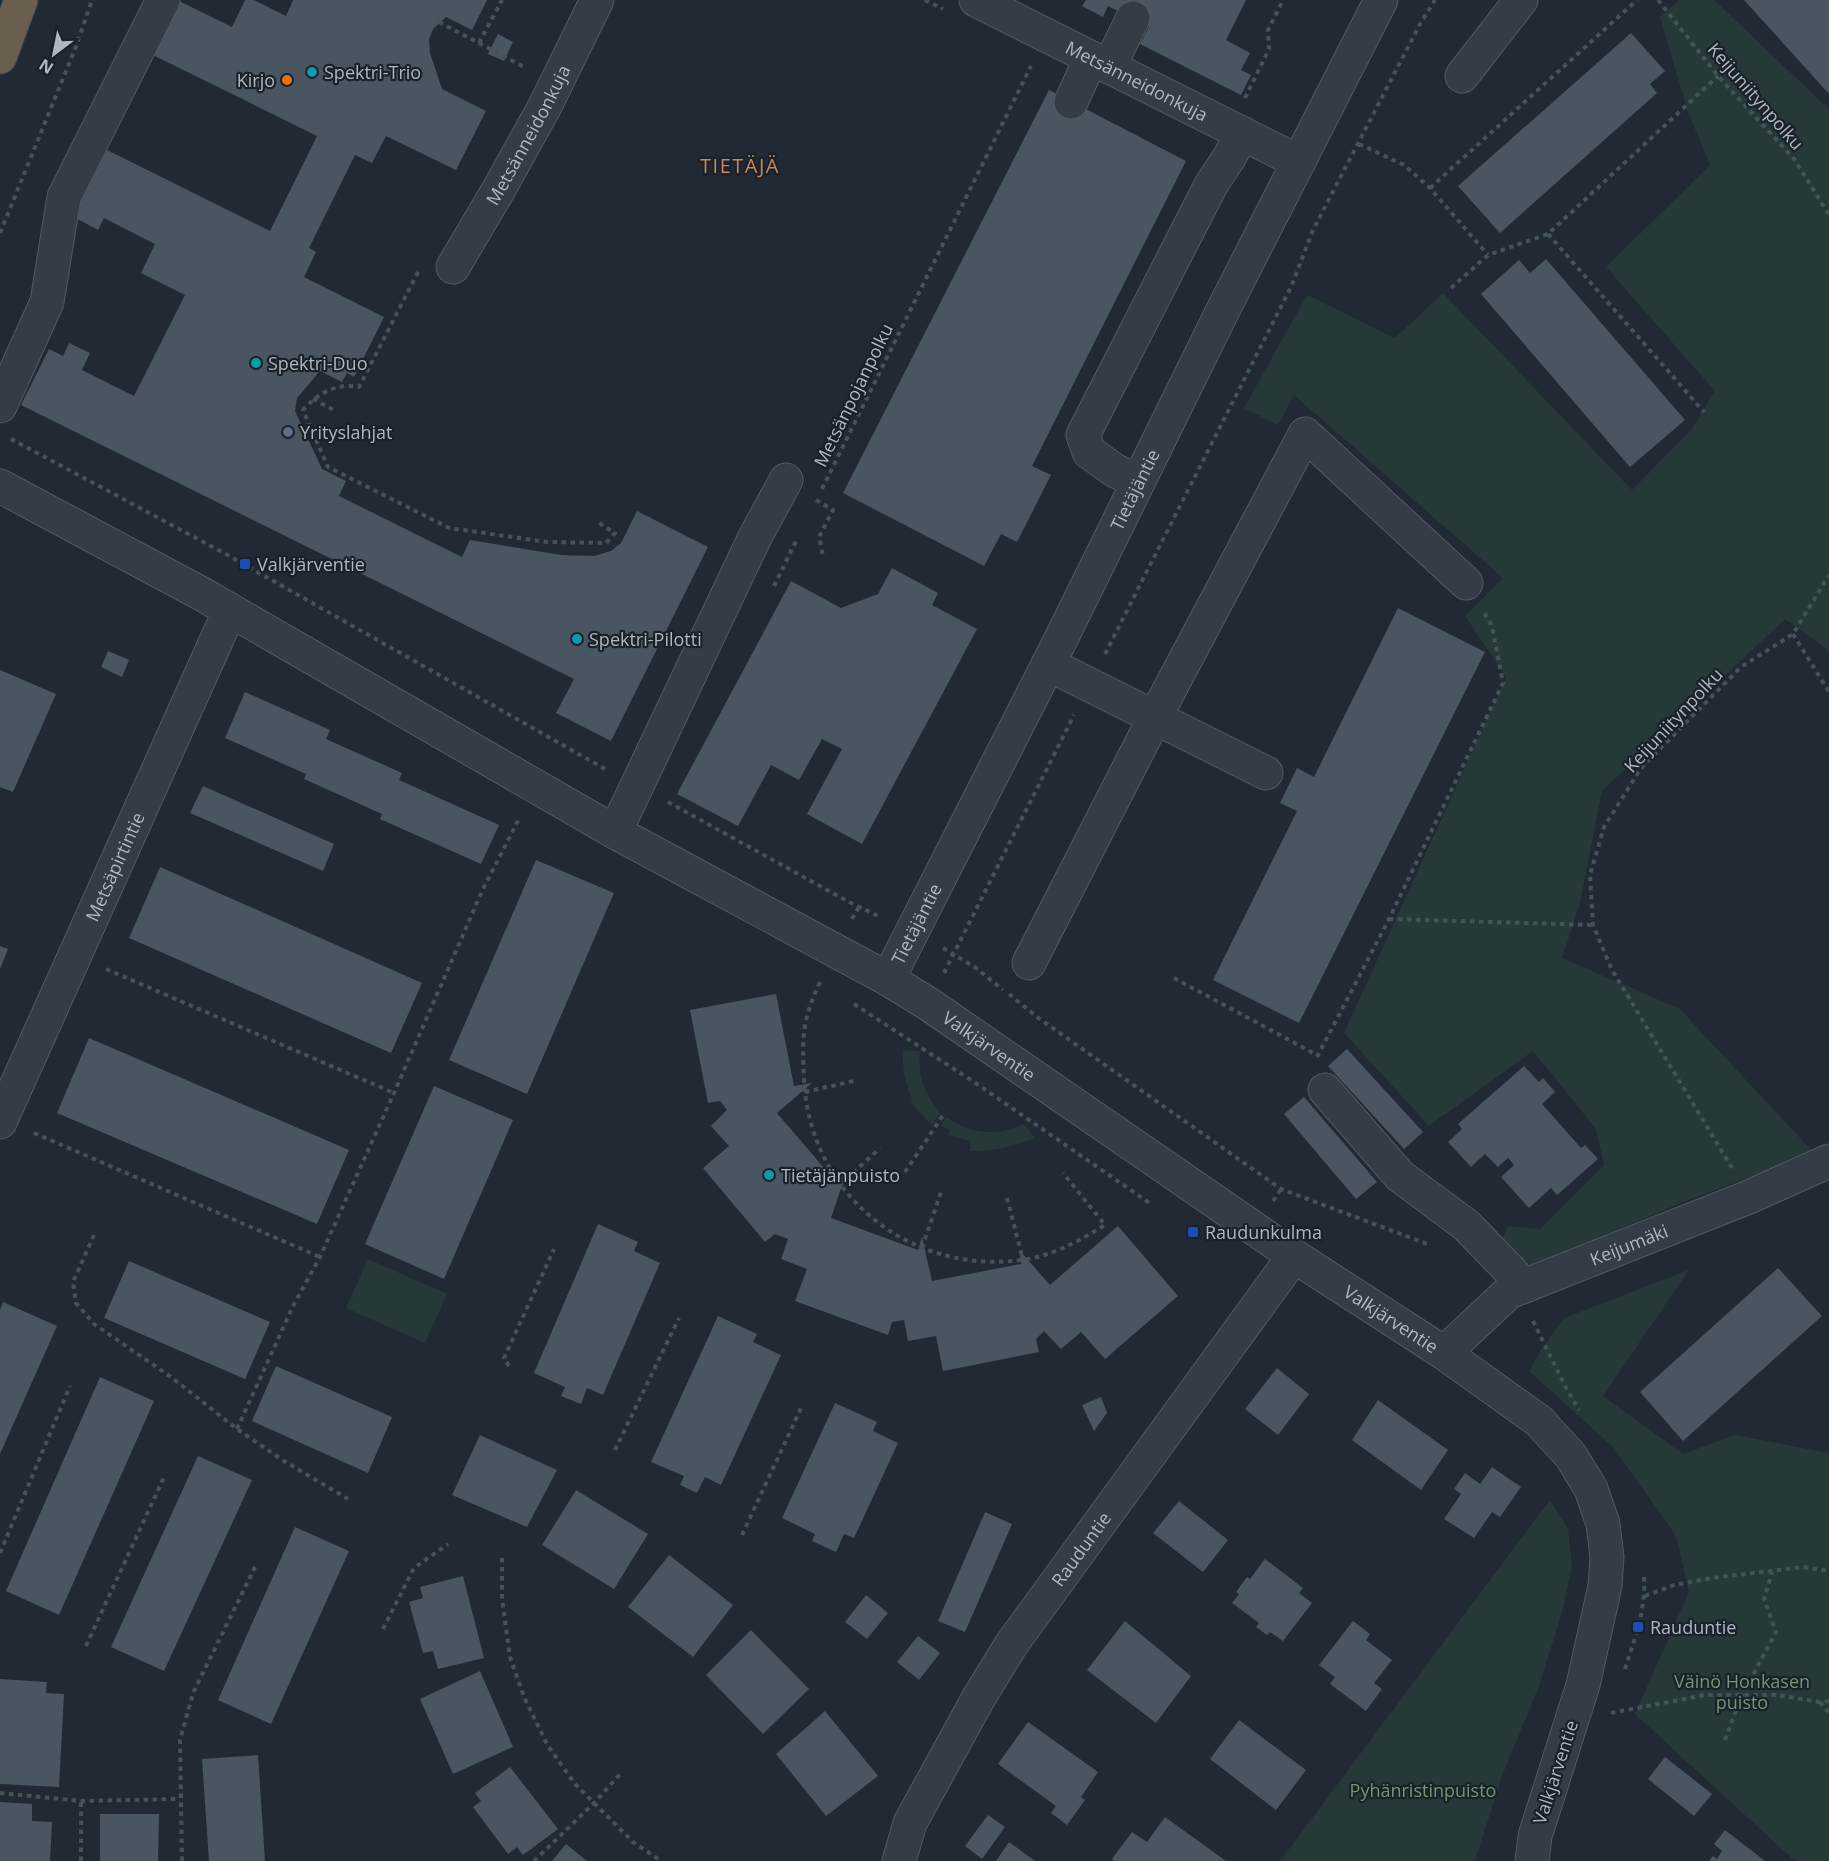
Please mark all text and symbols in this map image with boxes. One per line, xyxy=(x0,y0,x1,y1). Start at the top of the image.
north arrow xyxy=(24,24,84,84)
street label: Metsänneidonkuja xyxy=(1062,35,1212,126)
street label: Keijuniitynpolku xyxy=(1703,37,1809,155)
text: N xyxy=(35,54,57,79)
place label: Spektri-Trio xyxy=(324,60,421,84)
street label: Metsänneidonkuja xyxy=(480,61,575,209)
marker: Spektri-Trio xyxy=(305,65,319,79)
place label: Kirjo xyxy=(237,68,275,92)
marker: Kirjo xyxy=(280,73,294,87)
district label: TIETÄJÄ xyxy=(700,152,780,179)
street label: Metsänpojanpolku xyxy=(808,319,898,471)
place label: Spektri-Duo xyxy=(268,351,367,375)
marker: Spektri-Duo xyxy=(249,356,263,370)
place label: Yrityslahjat xyxy=(300,420,393,444)
marker: Yrityslahjat xyxy=(281,425,295,439)
street label: Tietäjäntie xyxy=(1104,445,1165,534)
place label: Valkjärventie xyxy=(257,552,365,576)
marker: Valkjärventie xyxy=(238,557,252,571)
place label: Spektri-Pilotti xyxy=(589,627,702,651)
marker: Spektri-Pilotti xyxy=(570,632,584,646)
street label: Keijuniitynpolku xyxy=(1618,663,1728,777)
street label: Metsäpirtintie xyxy=(80,808,150,925)
street label: Tietäjäntie xyxy=(886,879,947,968)
street label: Valkjärventie xyxy=(938,1005,1040,1086)
place label: Tietäjänpuisto xyxy=(781,1163,900,1187)
marker: Tietäjänpuisto xyxy=(762,1168,776,1182)
street label: Keijumäki xyxy=(1586,1218,1671,1271)
place label: Raudunkulma xyxy=(1205,1220,1322,1244)
marker: Raudunkulma xyxy=(1186,1225,1200,1239)
street label: Valkjärventie xyxy=(1339,1279,1443,1358)
street label: Rauduntie xyxy=(1046,1507,1116,1591)
place label: Rauduntie xyxy=(1650,1615,1736,1639)
marker: Rauduntie xyxy=(1631,1620,1645,1634)
park label: Väinö Honkasen puisto xyxy=(1674,1669,1810,1714)
street label: Valkjärventie xyxy=(1527,1717,1583,1827)
park label: Pyhänristinpuisto xyxy=(1350,1778,1496,1802)

